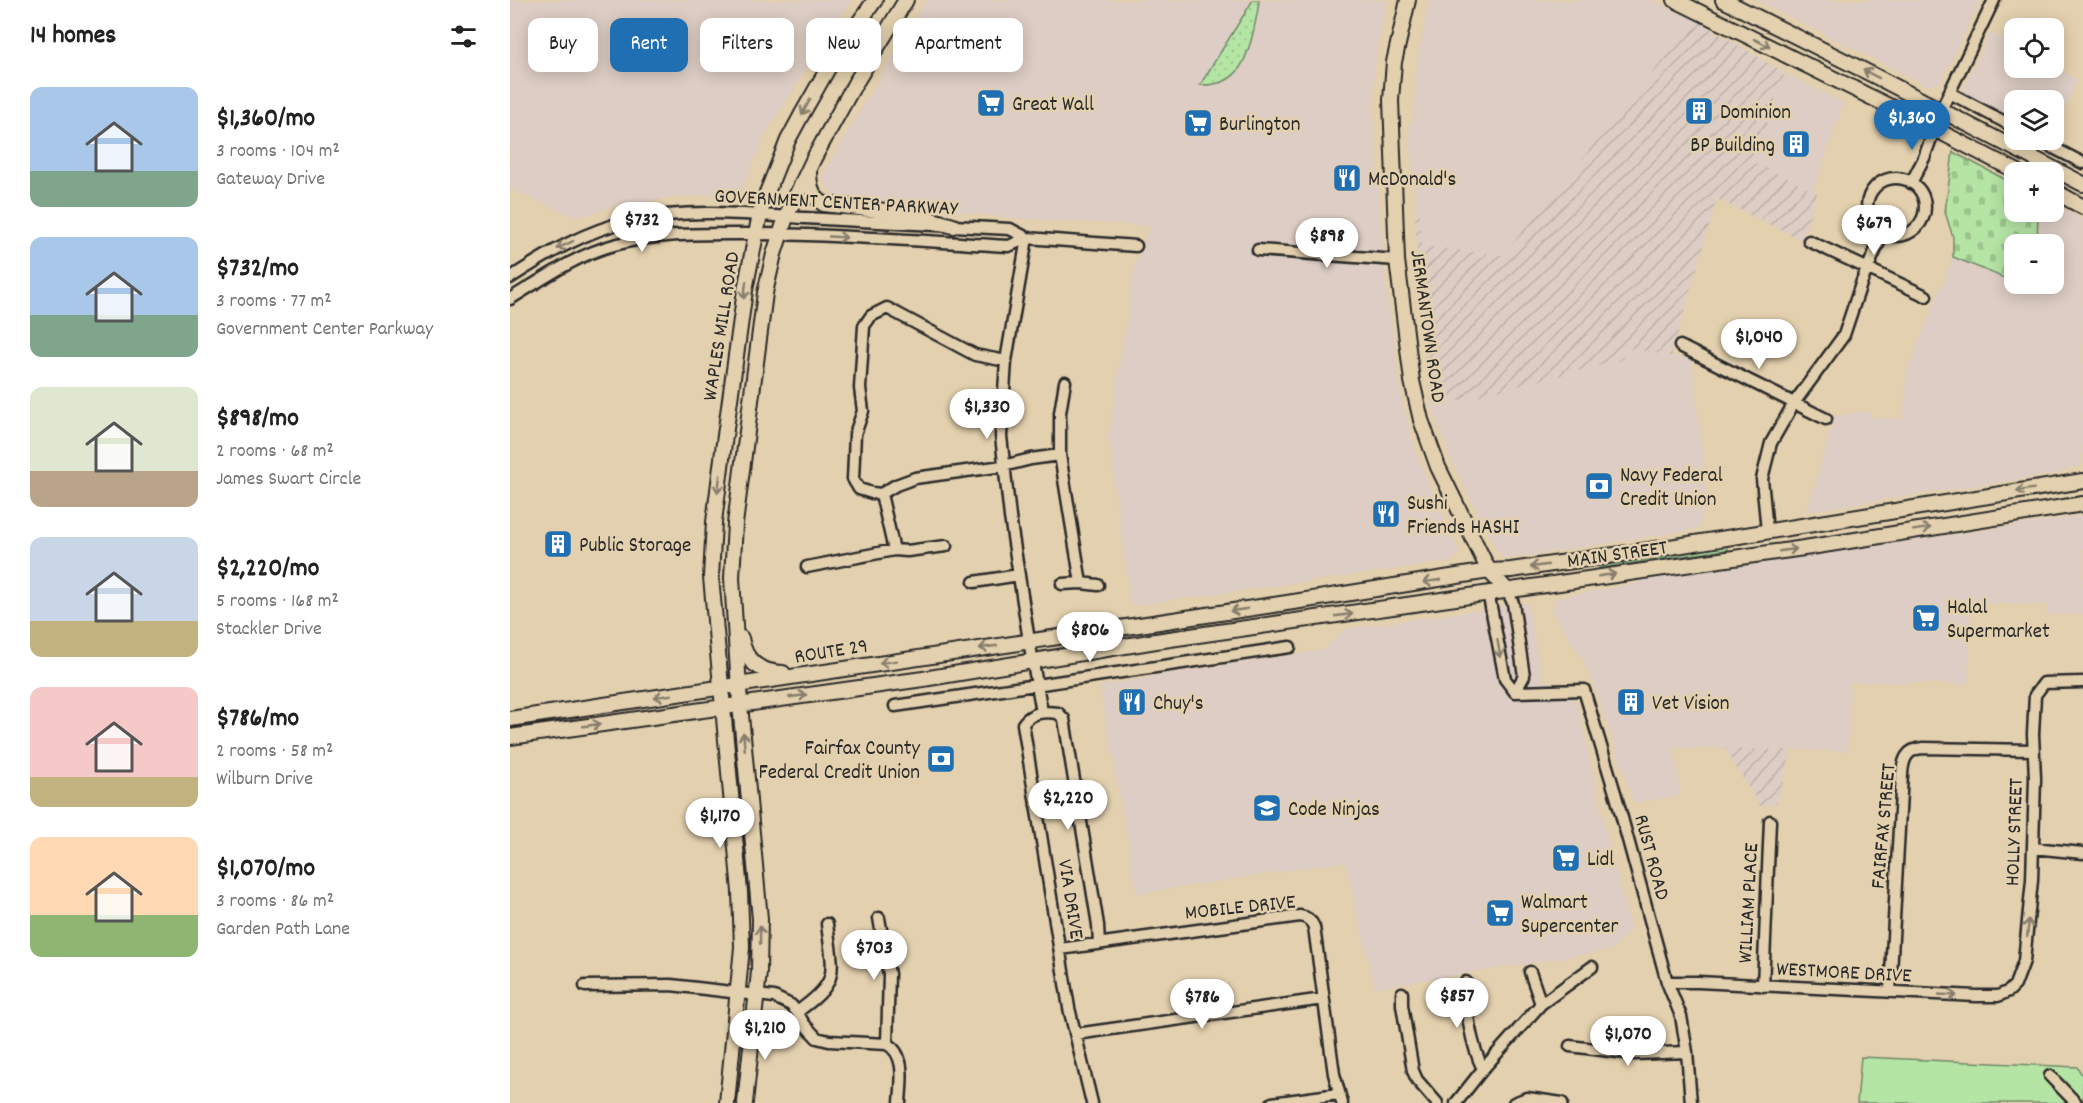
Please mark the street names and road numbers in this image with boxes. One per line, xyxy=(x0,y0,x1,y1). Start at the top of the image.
street label: GOVERNMENT CENTER PARKWAY xyxy=(713,183,960,225)
street label: JERMANTOWN ROAD xyxy=(1400,248,1452,405)
street label: WAPLES MILL ROAD xyxy=(696,250,750,403)
street label: MAIN STREET xyxy=(1565,534,1670,578)
street label: ROUTE 29 xyxy=(793,632,870,674)
street label: FAIRFAX STREET xyxy=(1865,762,1905,890)
street label: HOLLY STREET xyxy=(1999,777,2033,887)
street label: RUST ROAD xyxy=(1624,812,1676,904)
street label: WILLIAM PLACE xyxy=(1732,842,1768,964)
street label: VIA DRIVE xyxy=(1048,858,1090,942)
street label: MOBILE DRIVE xyxy=(1184,888,1298,930)
street label: WESTMORE DRIVE xyxy=(1775,955,1913,993)

